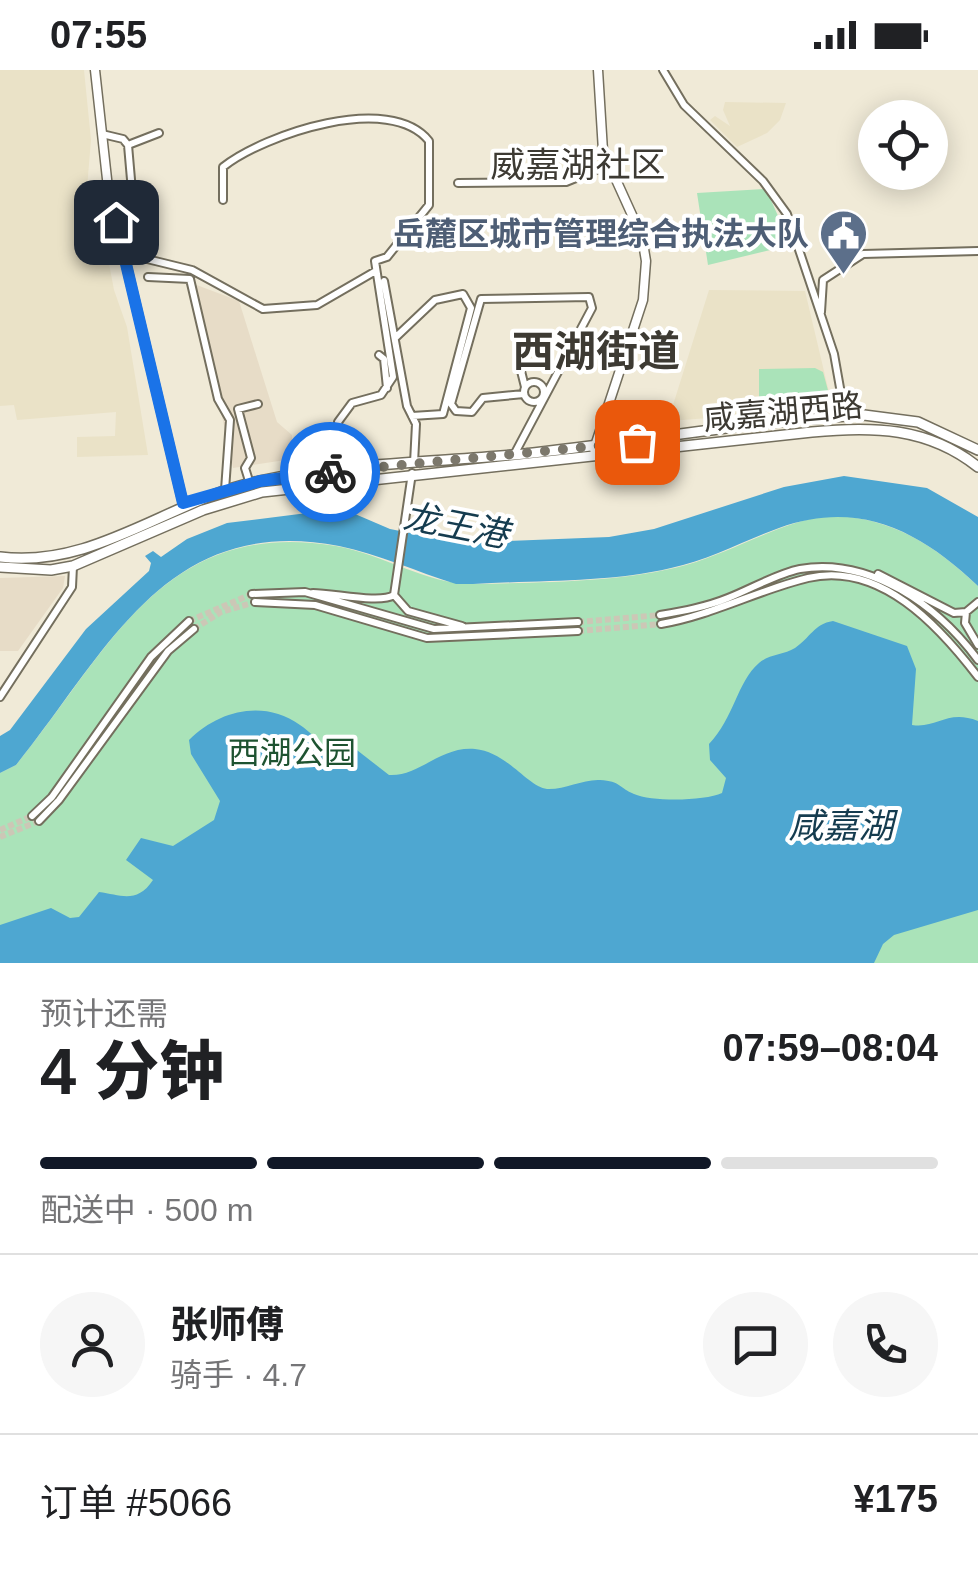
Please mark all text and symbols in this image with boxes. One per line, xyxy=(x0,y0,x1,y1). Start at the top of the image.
text: 07:55 xyxy=(50,14,147,56)
map controls xyxy=(858,100,948,190)
button: locate xyxy=(858,100,948,190)
district label: 威嘉湖社区 xyxy=(490,145,666,184)
pin xyxy=(74,180,159,265)
icon: home xyxy=(89,195,144,250)
public building icon: 岳麓区城市管理综合执法大队 xyxy=(818,208,870,276)
place label: 岳麓区城市管理综合执法大队 xyxy=(393,216,809,252)
district label: 西湖街道 xyxy=(512,328,680,375)
street label: 咸嘉湖西路 xyxy=(702,387,864,437)
pin xyxy=(595,400,680,485)
icon: bag xyxy=(610,415,665,470)
courier xyxy=(280,422,380,522)
icon: bike xyxy=(303,445,358,500)
water label: 龙王港 xyxy=(401,496,516,555)
park label: 西湖公园 xyxy=(228,735,356,771)
water label: 咸嘉湖 xyxy=(788,806,898,845)
text: 预计还需 xyxy=(40,996,168,1032)
text: 07:59–08:04 xyxy=(722,1027,938,1069)
text: 4 分钟 xyxy=(40,1035,224,1108)
text: 配送中 · 500 m xyxy=(40,1192,253,1228)
button: person xyxy=(40,1292,145,1397)
button: chat xyxy=(703,1292,808,1397)
button: phone xyxy=(833,1292,938,1397)
text: 张师傅 xyxy=(170,1304,284,1346)
text: 骑手 · 4.7 xyxy=(170,1357,307,1393)
text: ¥175 xyxy=(853,1478,938,1520)
text: 订单 #5066 xyxy=(40,1482,232,1524)

